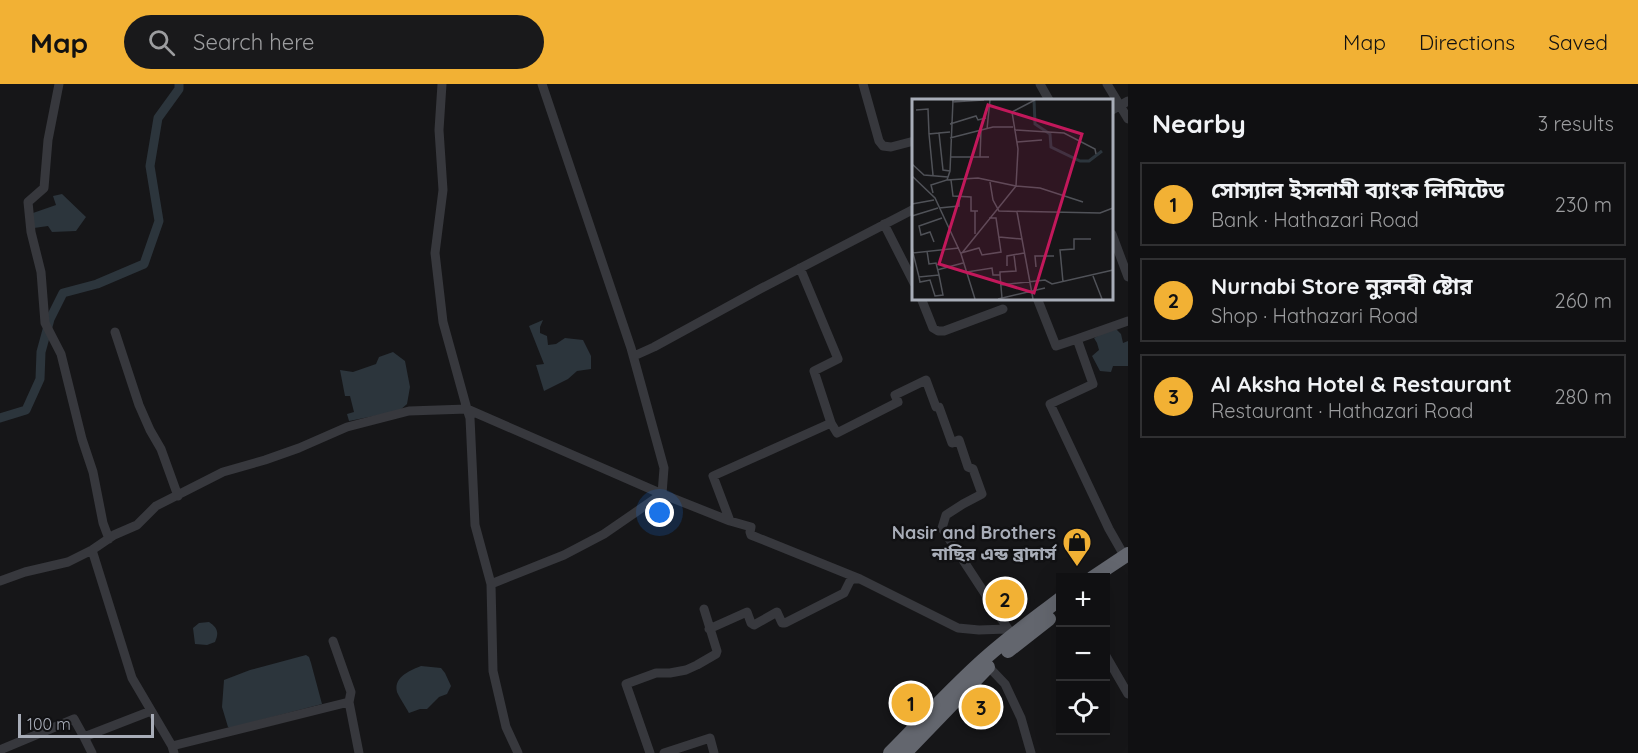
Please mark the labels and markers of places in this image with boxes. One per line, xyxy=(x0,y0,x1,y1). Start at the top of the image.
place label: Nasir and Brothers নাছির এন্ড ব্রাদার্স xyxy=(892,521,1057,565)
shop icon: Nasir and Brothers নাছির এন্ড ব্রাদার্স xyxy=(1061,526,1093,568)
pin: 2 xyxy=(986,576,1024,622)
pin: 1 xyxy=(892,680,930,726)
pin: 3 xyxy=(962,684,1000,730)

